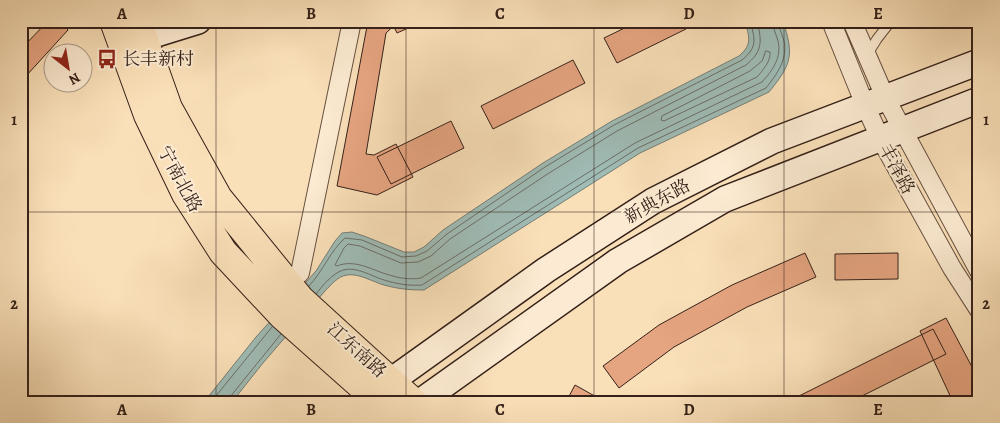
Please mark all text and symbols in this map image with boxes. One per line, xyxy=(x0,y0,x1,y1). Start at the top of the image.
text: A xyxy=(116,3,128,25)
text: B xyxy=(306,3,316,25)
text: C xyxy=(495,3,505,25)
text: D xyxy=(683,3,695,25)
text: E xyxy=(873,3,883,25)
north arrow xyxy=(42,42,92,92)
place label: 长丰新村 xyxy=(122,47,194,71)
bus stop icon: 长丰新村 xyxy=(96,48,118,70)
text: N xyxy=(65,68,84,89)
text: 1 xyxy=(11,109,17,131)
text: 1 xyxy=(983,109,989,131)
street label: 丰泽路 xyxy=(873,140,921,198)
street label: 宁南北路 xyxy=(153,142,207,216)
street label: 新典东路 xyxy=(620,173,694,229)
text: 2 xyxy=(10,293,18,315)
text: 2 xyxy=(982,293,990,315)
street label: 江东南路 xyxy=(322,317,392,383)
text: A xyxy=(116,399,128,421)
text: B xyxy=(306,399,316,421)
text: C xyxy=(495,399,505,421)
text: D xyxy=(683,399,695,421)
text: E xyxy=(873,399,883,421)

